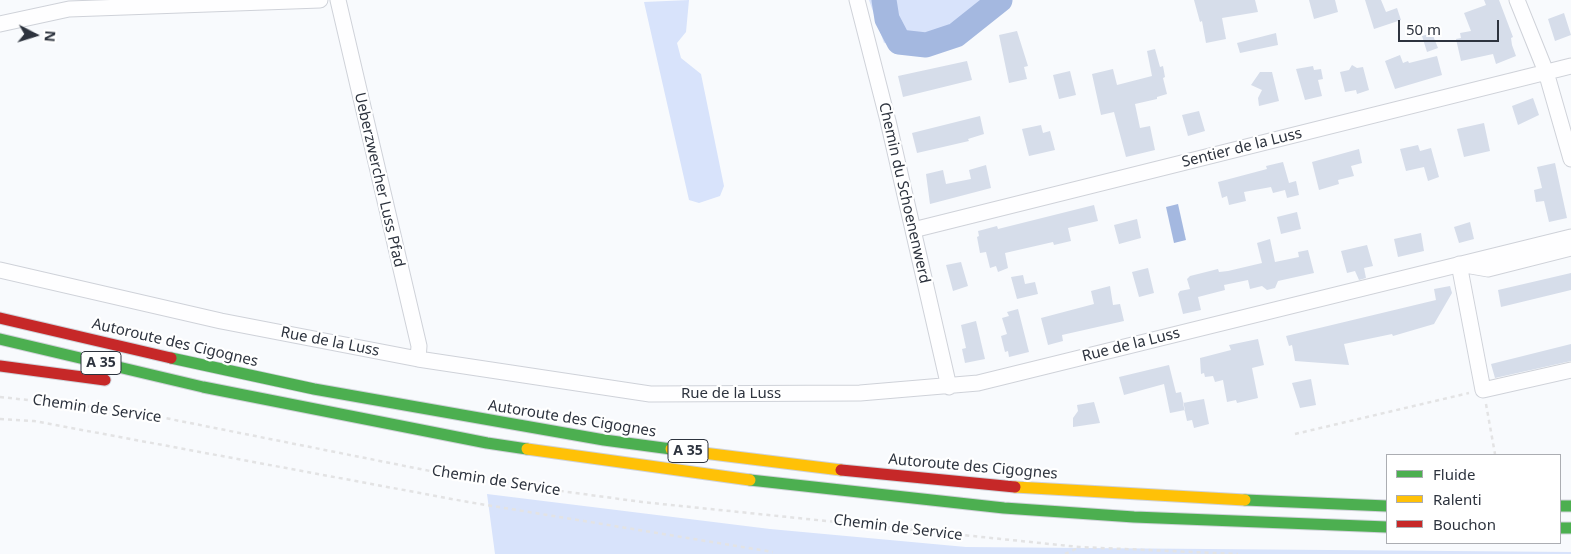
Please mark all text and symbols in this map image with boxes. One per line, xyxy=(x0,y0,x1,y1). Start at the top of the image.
north arrow xyxy=(10,10,60,60)
scale bar xyxy=(1401,10,1502,42)
text: 50 m xyxy=(1406,19,1441,39)
text: N xyxy=(40,30,60,43)
street label: Ueberzwercher Luss Pfad xyxy=(350,91,408,269)
street label: Chemin du Schoenenwerd xyxy=(874,101,934,285)
street label: Sentier de la Luss xyxy=(1180,124,1304,172)
street label: Autoroute des Cigognes xyxy=(90,315,260,371)
street label: Rue de la Luss xyxy=(279,324,381,360)
street label: Rue de la Luss xyxy=(1080,324,1182,366)
road number: A 35 xyxy=(81,352,121,374)
street label: Rue de la Luss xyxy=(681,385,781,403)
street label: Chemin de Service xyxy=(31,391,163,427)
street label: Autoroute des Cigognes xyxy=(487,397,657,441)
road number: A 35 xyxy=(668,440,708,462)
street label: Autoroute des Cigognes xyxy=(888,451,1058,483)
legend xyxy=(1386,454,1561,544)
street label: Chemin de Service xyxy=(430,462,562,500)
text: Fluide xyxy=(1433,464,1475,484)
text: Ralenti xyxy=(1433,489,1482,509)
street label: Chemin de Service xyxy=(832,511,964,545)
text: Bouchon xyxy=(1433,514,1496,534)

